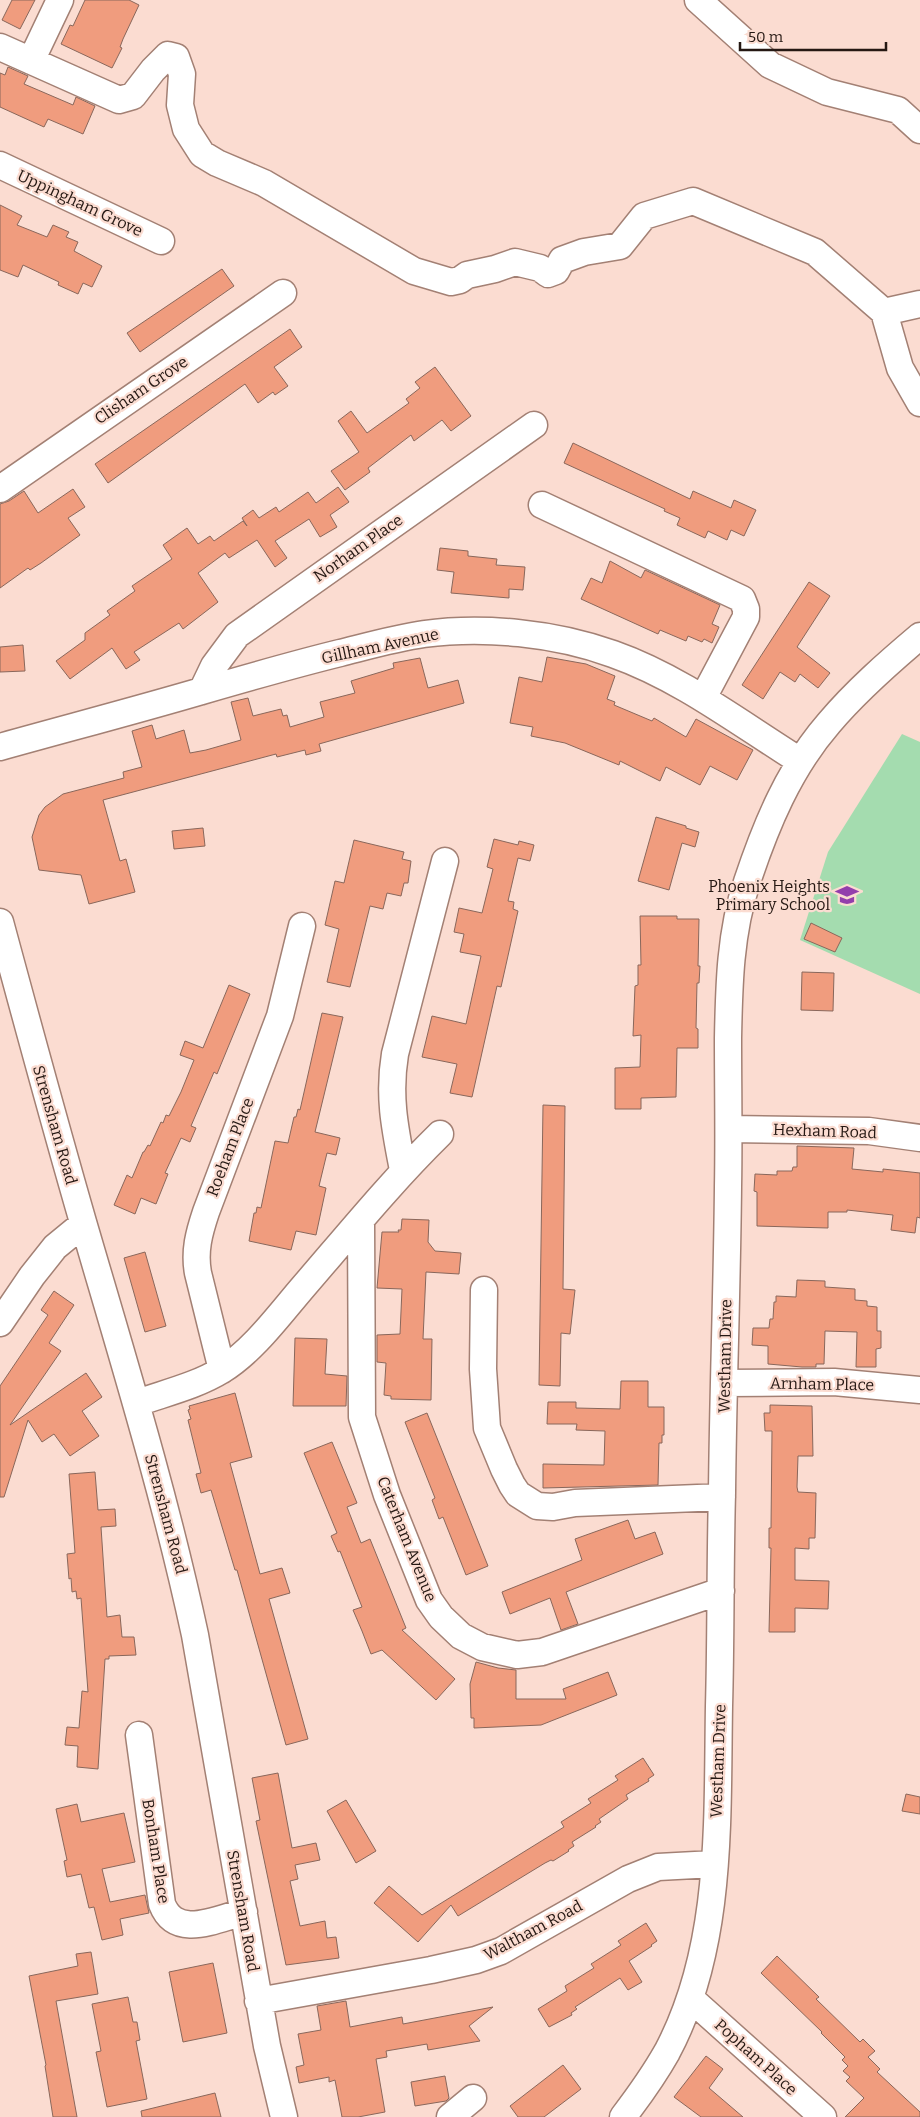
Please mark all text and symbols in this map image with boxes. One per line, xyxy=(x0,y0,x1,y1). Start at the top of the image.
scale bar xyxy=(740,20,886,52)
text: 50 m xyxy=(748,28,784,46)
street label: Uppingham Grove xyxy=(14,166,146,240)
street label: Clisham Grove xyxy=(91,352,191,428)
street label: Norham Place xyxy=(310,510,406,586)
street label: Gillham Avenue xyxy=(320,624,440,668)
place label: Phoenix Heights Primary School xyxy=(708,877,830,914)
school or university icon: Phoenix Heights Primary School xyxy=(834,882,860,908)
street label: Strensham Road xyxy=(29,1063,81,1187)
street label: Roeham Place xyxy=(202,1095,258,1199)
street label: Hexham Road xyxy=(773,1120,878,1142)
street label: Westham Drive xyxy=(715,1299,735,1413)
street label: Arnham Place xyxy=(770,1374,874,1394)
street label: Strensham Road xyxy=(141,1452,191,1576)
street label: Caterham Avenue xyxy=(373,1474,441,1604)
street label: Westham Drive xyxy=(707,1704,729,1818)
street label: Bonham Place xyxy=(138,1797,174,1905)
street label: Strensham Road xyxy=(223,1849,263,1974)
street label: Waltham Road xyxy=(480,1896,586,1964)
street label: Popham Place xyxy=(711,2015,801,2099)

